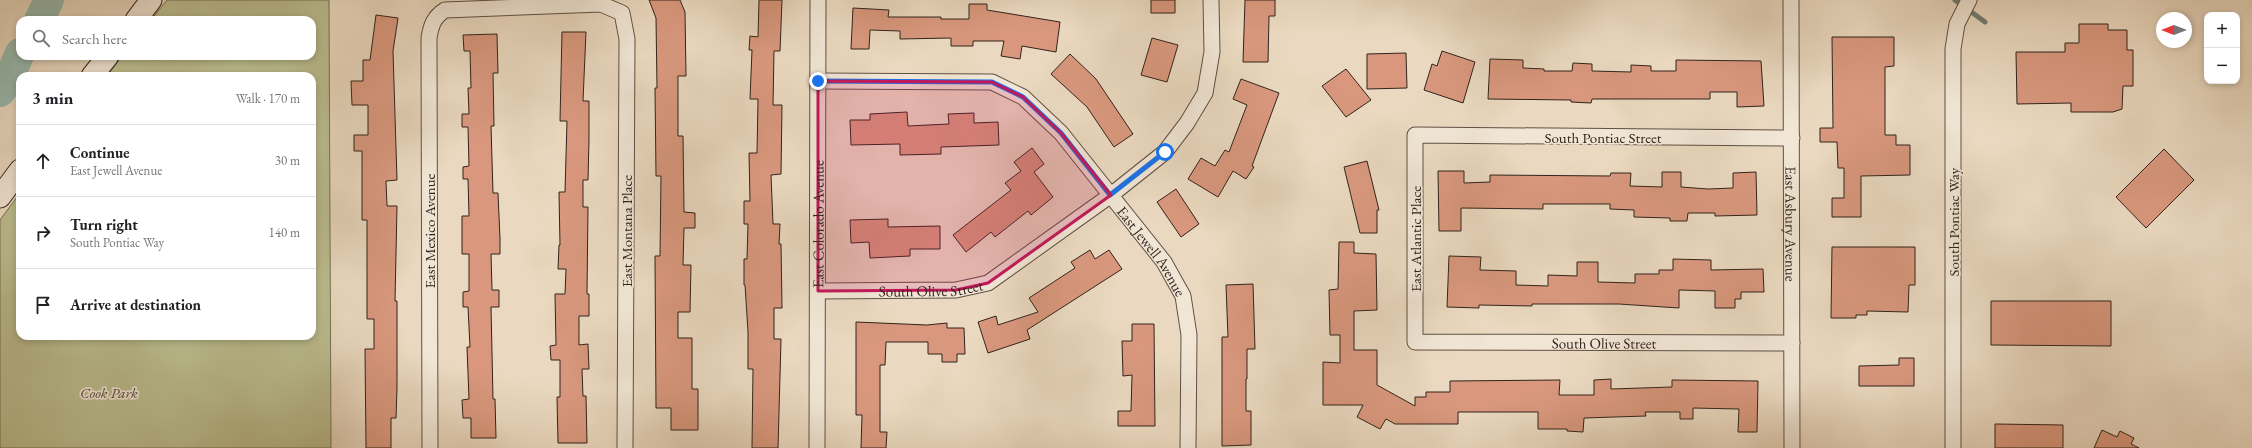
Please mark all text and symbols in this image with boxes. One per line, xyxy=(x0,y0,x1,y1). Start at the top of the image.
north arrow xyxy=(2156,12,2192,48)
map controls xyxy=(2204,12,2240,84)
button: + xyxy=(2204,12,2240,48)
search box xyxy=(16,16,316,60)
icon: search xyxy=(30,27,52,49)
text: Search here xyxy=(62,29,127,48)
button: − xyxy=(2204,48,2240,84)
route end xyxy=(809,72,827,90)
text: 3 min xyxy=(32,87,73,109)
text: Walk · 170 m xyxy=(236,90,300,107)
street label: South Pontiac Street xyxy=(1544,128,1662,147)
text: Continue xyxy=(70,143,130,162)
route start xyxy=(1156,143,1174,161)
icon: ahead xyxy=(32,150,54,172)
text: 30 m xyxy=(275,152,300,169)
street label: East Colorado Avenue xyxy=(808,160,827,288)
text: East Jewell Avenue xyxy=(70,162,162,179)
street label: East Asbury Avenue xyxy=(1782,166,1801,282)
street label: South Pontiac Way xyxy=(1944,167,1963,276)
street label: East Mexico Avenue xyxy=(420,173,439,288)
street label: East Montana Place xyxy=(617,175,636,287)
street label: East Atlantic Place xyxy=(1406,186,1425,292)
street label: East Jewell Avenue xyxy=(1113,202,1191,300)
text: Turn right xyxy=(70,215,138,234)
icon: right xyxy=(32,222,54,244)
text: 140 m xyxy=(269,224,300,241)
text: South Pontiac Way xyxy=(70,234,164,251)
street label: South Olive Street xyxy=(879,275,985,300)
icon: arrive xyxy=(32,294,54,316)
text: Arrive at destination xyxy=(70,295,201,314)
street label: South Olive Street xyxy=(1552,333,1657,352)
park label: Cook Park xyxy=(80,383,138,402)

